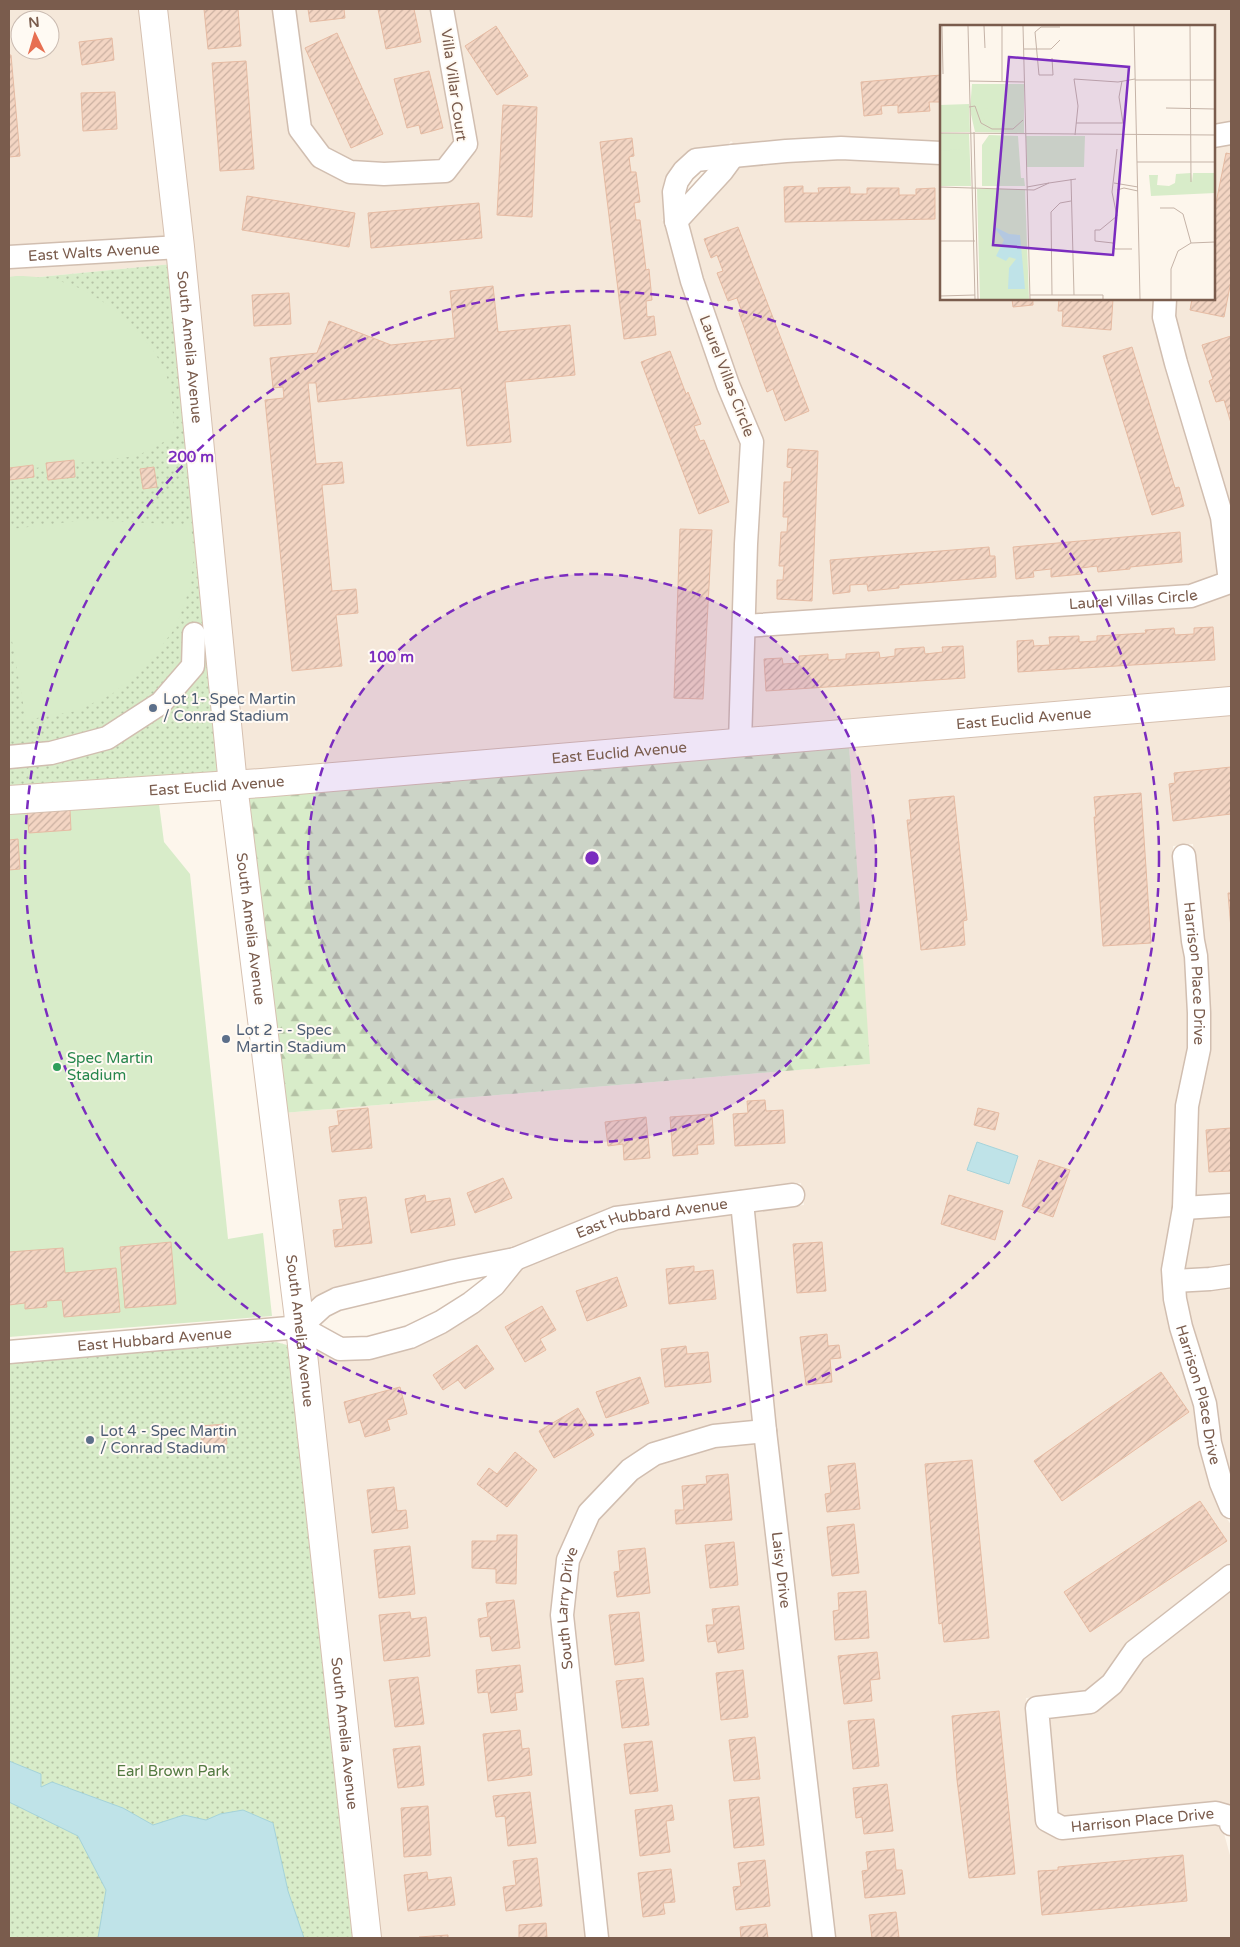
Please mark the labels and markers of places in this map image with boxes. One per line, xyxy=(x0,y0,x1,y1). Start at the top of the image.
place label: Lot 1- Spec Martin / Conrad Stadium xyxy=(163,690,296,725)
marker: Lot 1- Spec Martin / Conrad Stadium xyxy=(147,702,159,714)
centre of rings xyxy=(583,849,601,867)
place label: Lot 2 - - Spec Martin Stadium xyxy=(236,1021,346,1056)
marker: Lot 2 - - Spec Martin Stadium xyxy=(220,1033,232,1045)
place label: Spec Martin Stadium xyxy=(67,1049,153,1084)
marker: Spec Martin Stadium xyxy=(51,1061,63,1073)
place label: Lot 4 - Spec Martin / Conrad Stadium xyxy=(100,1422,237,1457)
marker: Lot 4 - Spec Martin / Conrad Stadium xyxy=(84,1434,96,1446)

